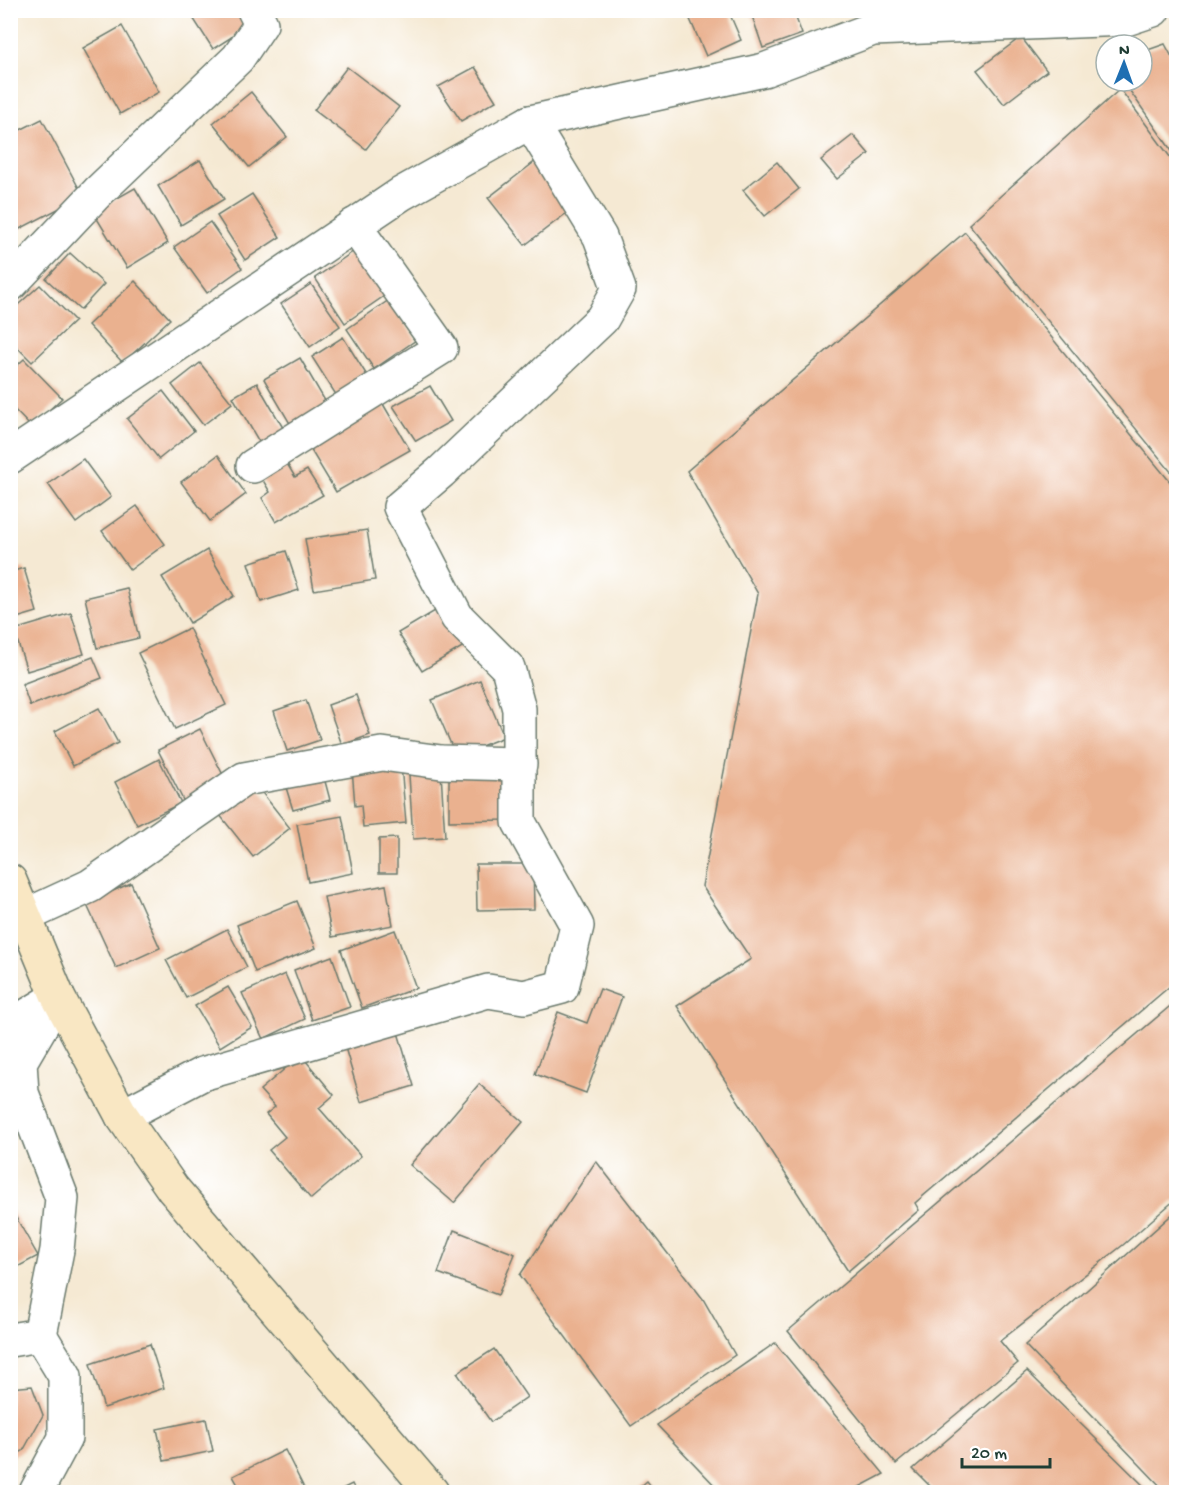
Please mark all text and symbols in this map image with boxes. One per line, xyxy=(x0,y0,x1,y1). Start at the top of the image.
north arrow xyxy=(1094,33,1154,93)
text: N xyxy=(1119,42,1130,61)
scale bar xyxy=(962,1431,1050,1469)
text: 20 m xyxy=(971,1444,1007,1465)

